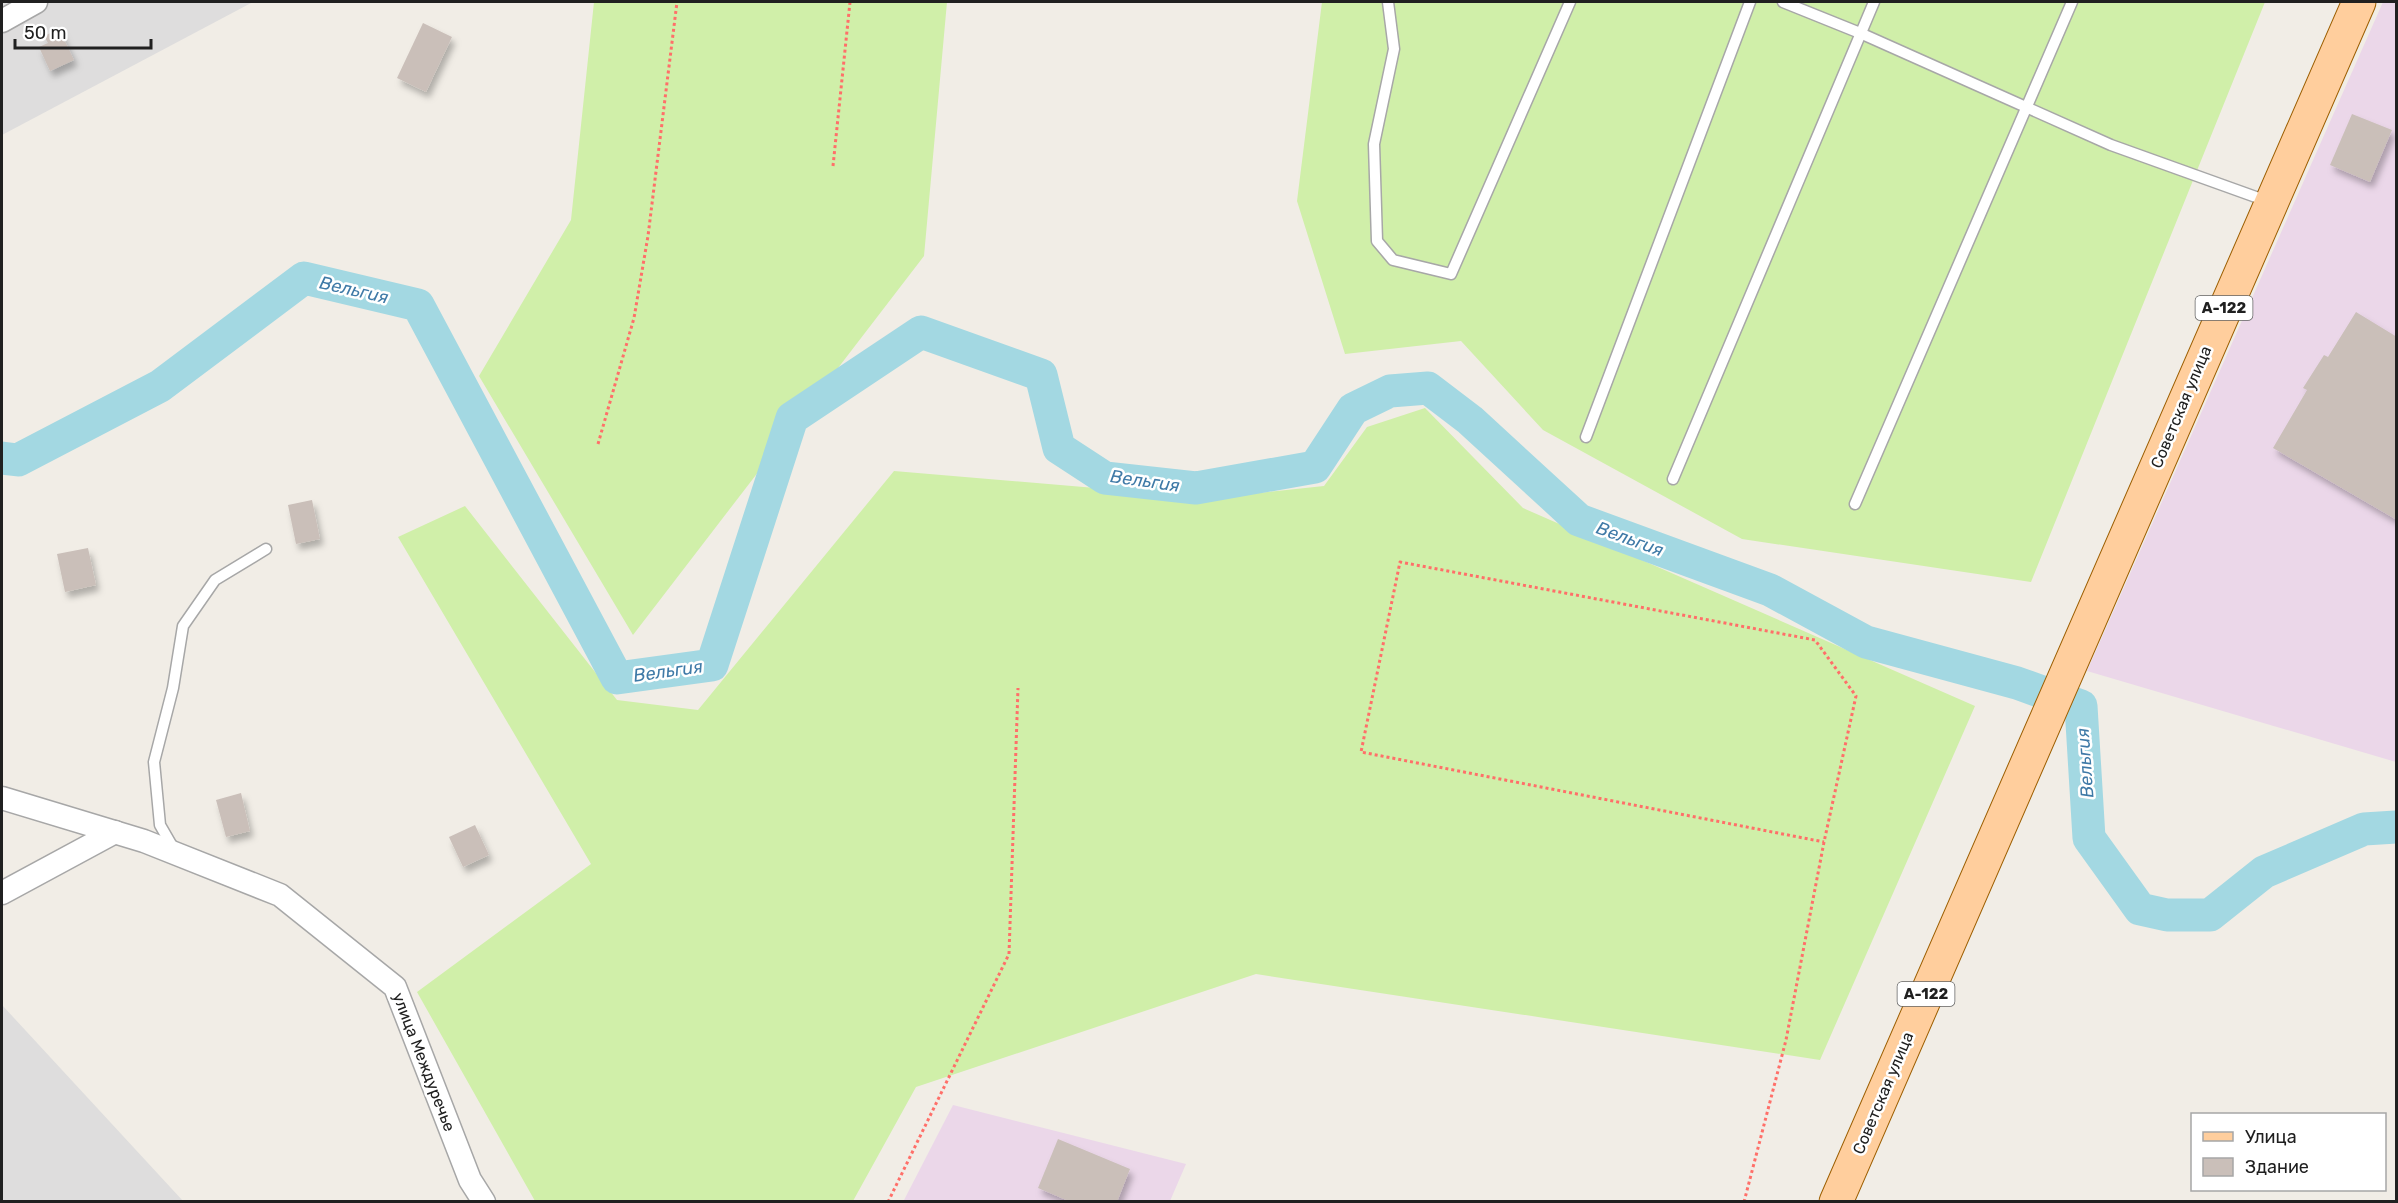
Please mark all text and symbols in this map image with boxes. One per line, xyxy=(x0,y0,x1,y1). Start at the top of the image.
scale bar xyxy=(15,12,152,50)
text: 50 m xyxy=(24,22,67,44)
water label: Вельгия xyxy=(317,271,391,309)
road number: А-122 xyxy=(2196,296,2252,320)
street label: Советская улица xyxy=(2147,343,2215,471)
water label: Вельгия xyxy=(1109,465,1181,497)
water label: Вельгия xyxy=(1593,517,1667,561)
water label: Вельгия xyxy=(632,655,704,687)
water label: Вельгия xyxy=(2072,727,2098,799)
road number: А-122 xyxy=(1898,982,1954,1006)
street label: улица Междуречье xyxy=(389,990,459,1134)
street label: Советская улица xyxy=(1849,1029,1917,1157)
legend xyxy=(2191,1113,2386,1191)
text: Улица xyxy=(2245,1126,2297,1148)
text: Здание xyxy=(2245,1156,2309,1178)

